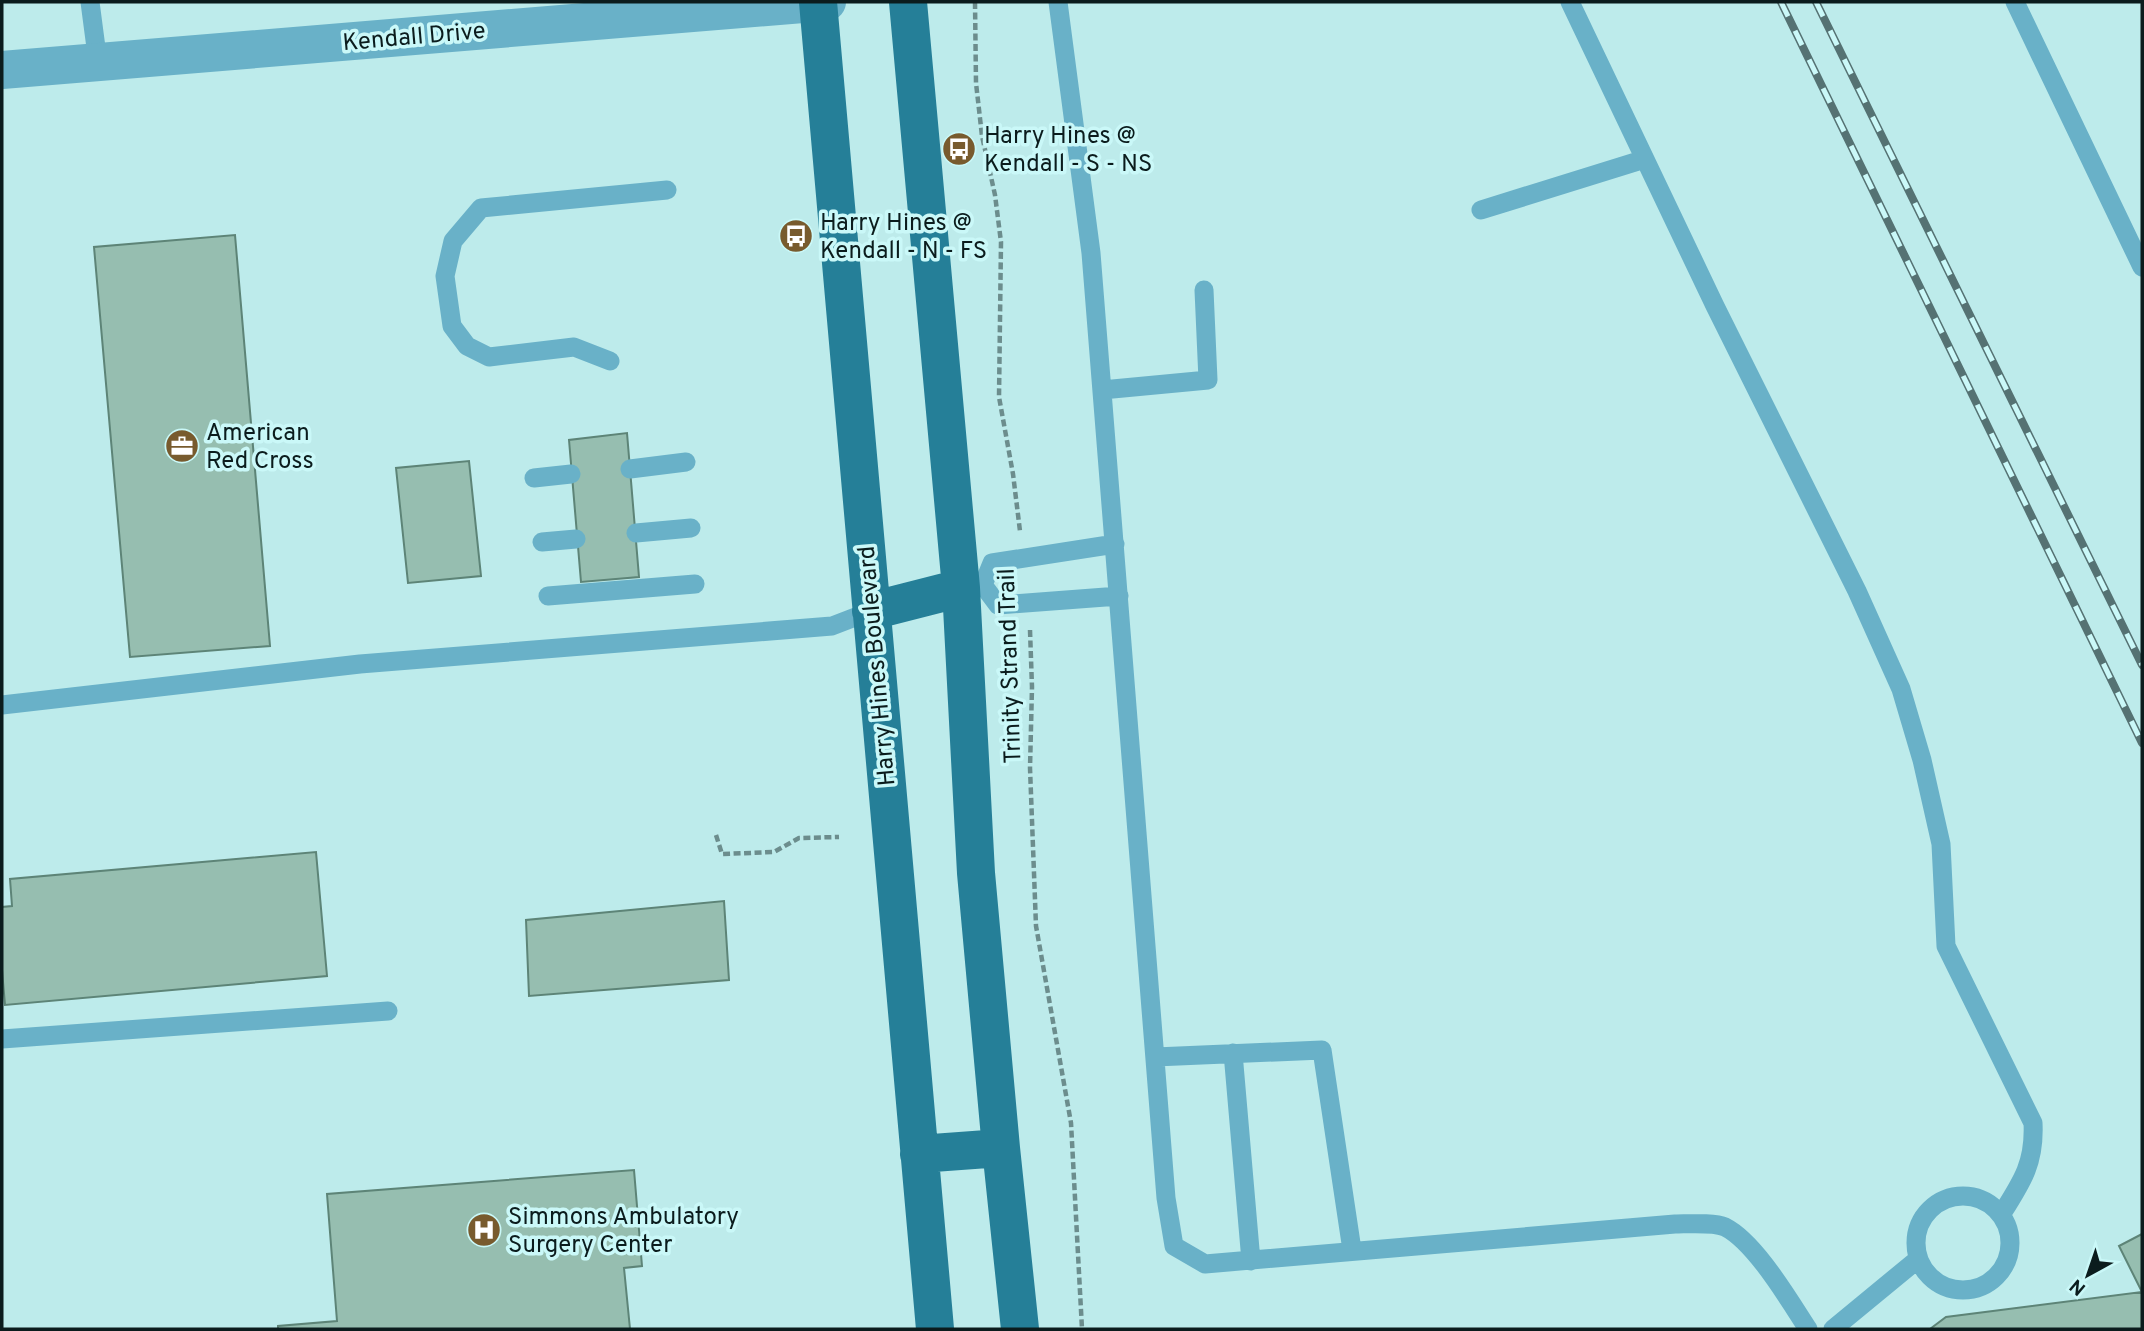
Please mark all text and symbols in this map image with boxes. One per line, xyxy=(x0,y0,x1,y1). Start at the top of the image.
street label: Kendall Drive xyxy=(341,17,487,59)
place label: Harry Hines @ Kendall - S - NS xyxy=(984,122,1152,180)
bus stop icon: Harry Hines @ Kendall - S - NS xyxy=(940,130,978,168)
place label: Harry Hines @ Kendall - N - FS xyxy=(820,209,987,267)
bus stop icon: Harry Hines @ Kendall - N - FS xyxy=(777,217,815,255)
place label: American Red Cross xyxy=(206,419,314,477)
office icon: American Red Cross xyxy=(163,427,201,465)
street label: Harry Hines Boulevard xyxy=(853,544,903,787)
street label: Trinity Strand Trail xyxy=(993,568,1029,764)
place label: Simmons Ambulatory Surgery Center xyxy=(508,1203,739,1261)
hospital icon: Simmons Ambulatory Surgery Center xyxy=(465,1211,503,1249)
north arrow xyxy=(2053,1240,2123,1310)
text: N xyxy=(2065,1273,2091,1300)

